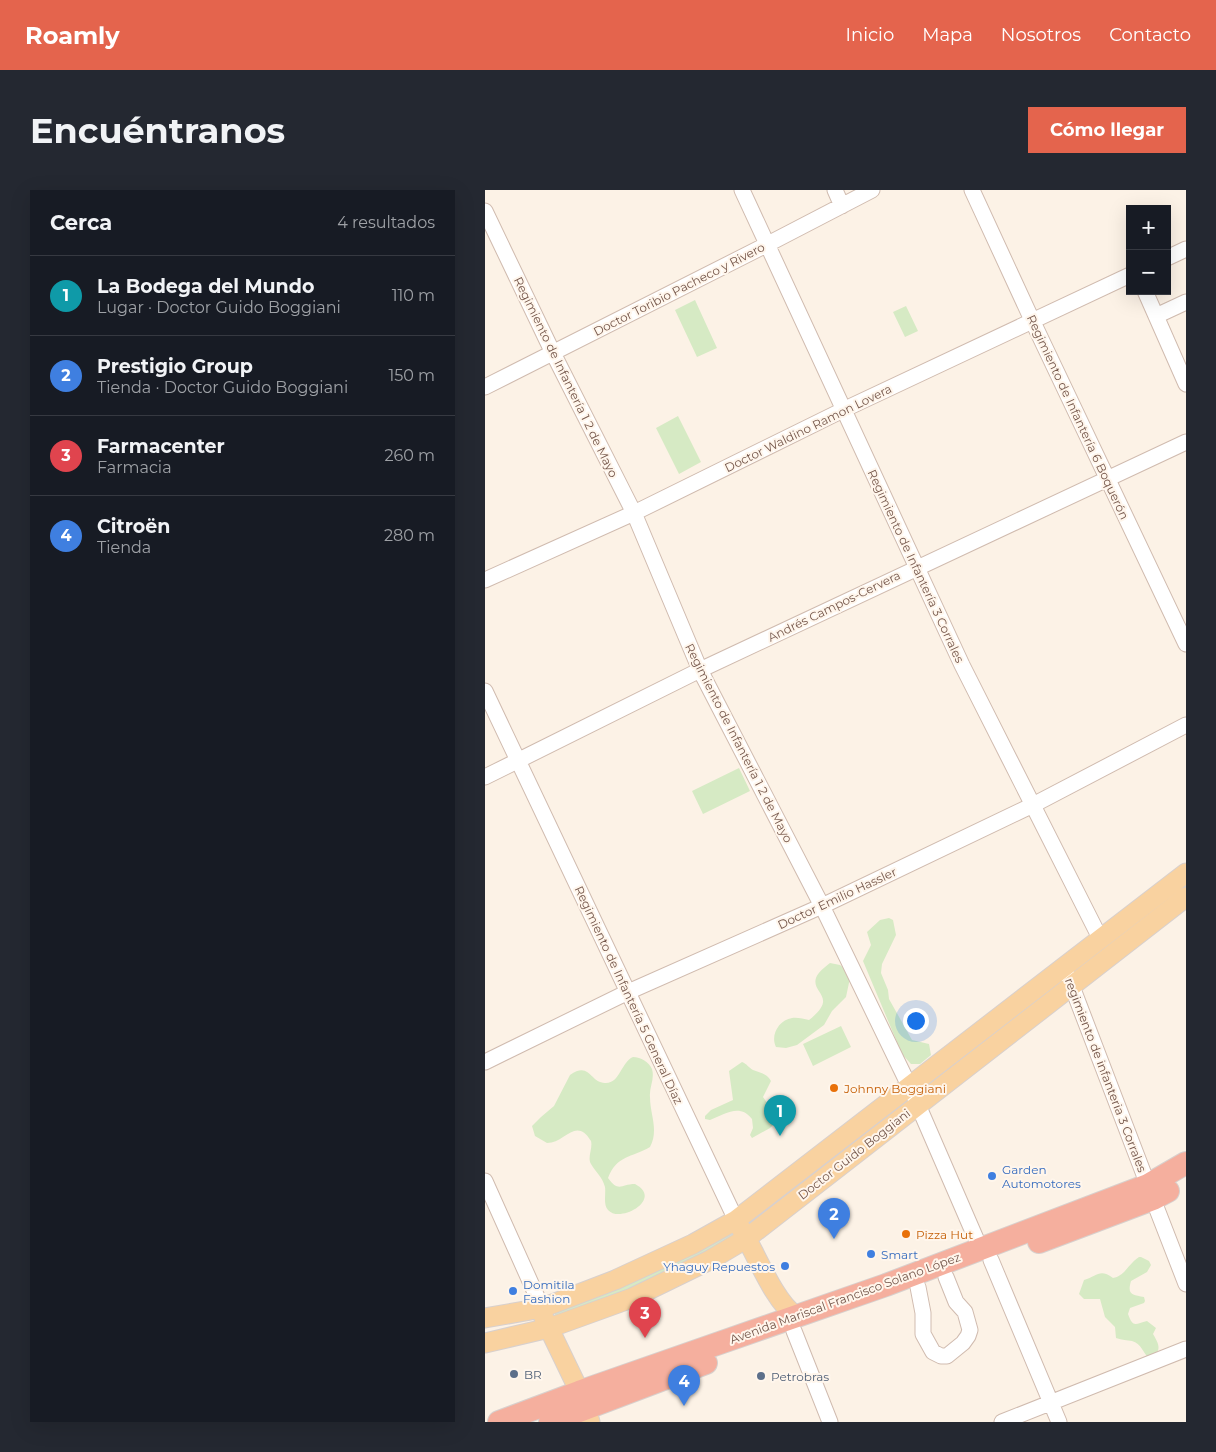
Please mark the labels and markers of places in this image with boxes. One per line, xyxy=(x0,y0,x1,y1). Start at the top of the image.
place label: Johnny Boggiani xyxy=(843,1081,946,1096)
marker: Johnny Boggiani xyxy=(828,1082,840,1094)
pin: 1 xyxy=(764,1095,796,1136)
place label: Garden Automotores xyxy=(1002,1162,1081,1191)
marker: Garden Automotores xyxy=(986,1170,998,1182)
pin: 2 xyxy=(818,1198,850,1239)
place label: Pizza Hut xyxy=(916,1227,973,1242)
marker: Pizza Hut xyxy=(900,1228,912,1240)
place label: Smart xyxy=(881,1247,918,1262)
marker: Smart xyxy=(865,1248,877,1260)
place label: Yhaguy Repuestos xyxy=(663,1259,775,1274)
marker: Yhaguy Repuestos xyxy=(779,1260,791,1272)
place label: Domitila Fashion xyxy=(523,1277,575,1306)
marker: Domitila Fashion xyxy=(507,1285,519,1297)
pin: 3 xyxy=(629,1297,661,1338)
pin: 4 xyxy=(668,1365,700,1406)
place label: BR xyxy=(524,1367,542,1382)
marker: BR xyxy=(508,1368,520,1380)
place label: Petrobras xyxy=(771,1369,829,1384)
marker: Petrobras xyxy=(755,1370,767,1382)

